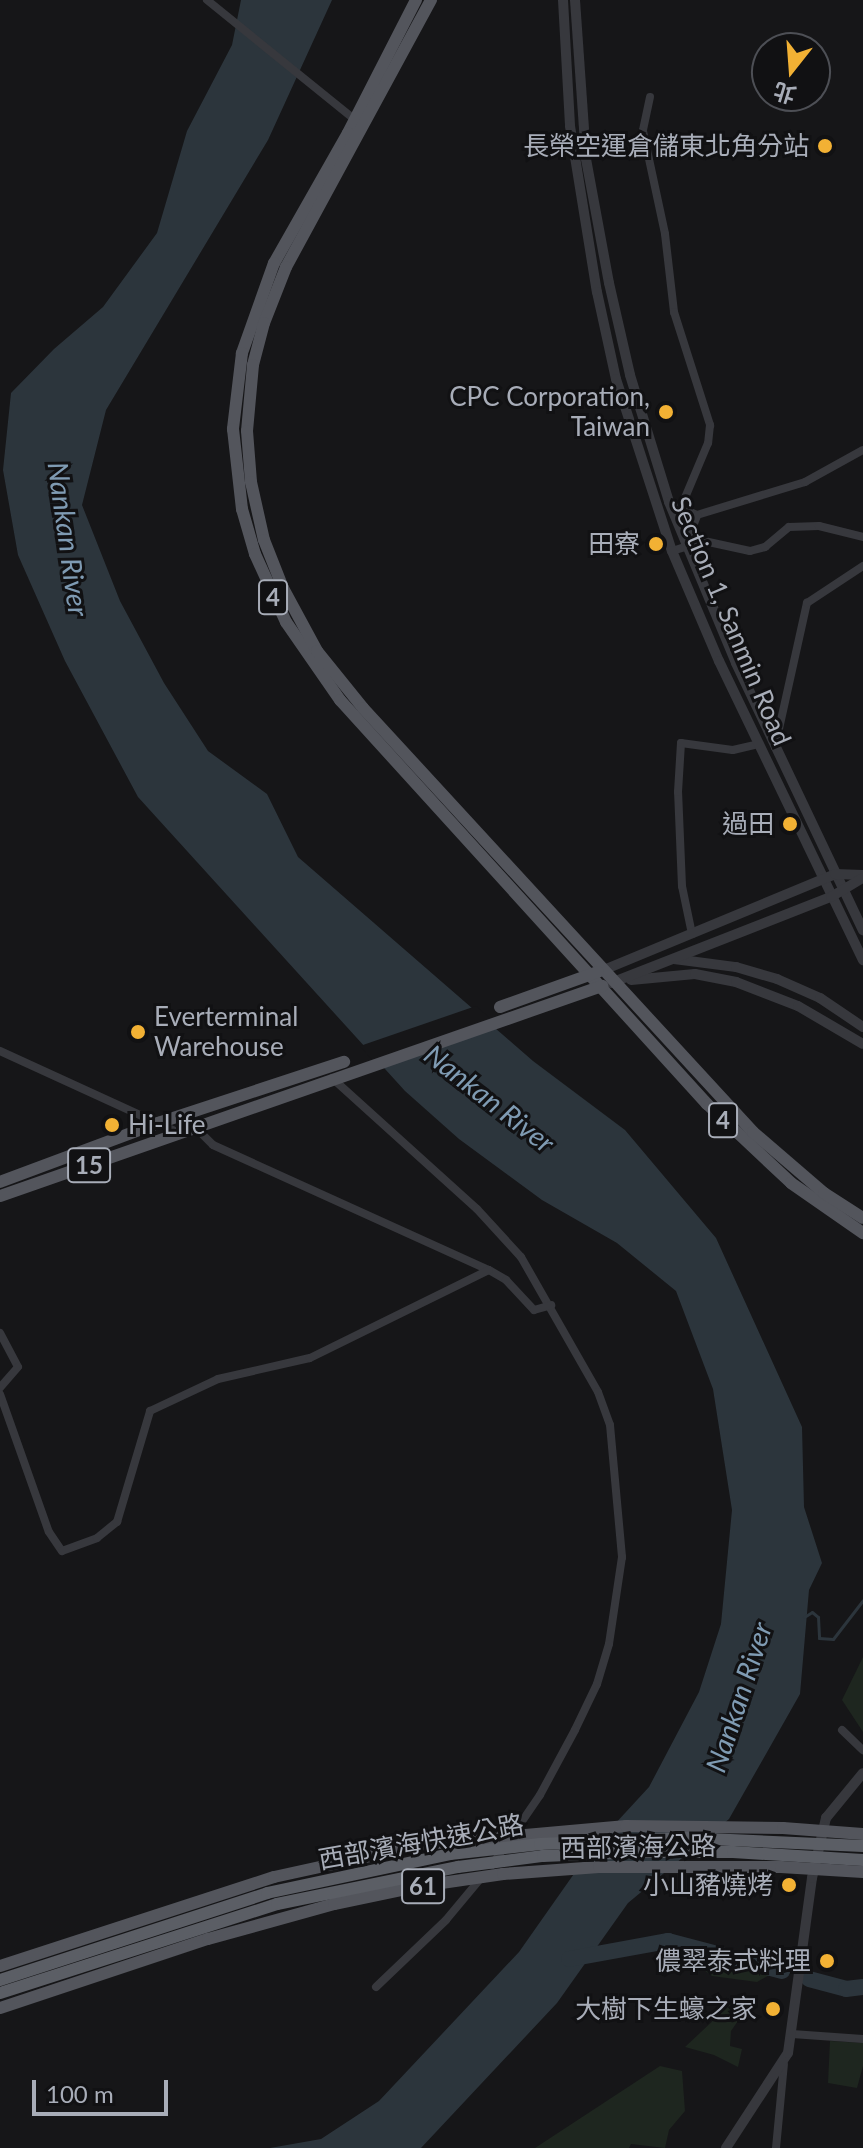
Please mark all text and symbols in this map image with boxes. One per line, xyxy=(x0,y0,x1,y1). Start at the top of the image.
north arrow xyxy=(751,32,831,112)
text: 北 xyxy=(770,77,799,110)
place label: 長榮空運倉儲東北角分站 xyxy=(523,130,809,162)
marker: 長榮空運倉儲東北角分站 xyxy=(816,137,834,155)
place label: CPC Corporation, Taiwan xyxy=(449,381,650,442)
marker: CPC Corporation, Taiwan xyxy=(657,403,675,421)
water label: Nankan River xyxy=(42,460,96,618)
street label: Section 1, Sanmin Road xyxy=(664,492,798,750)
place label: 田寮 xyxy=(588,528,640,560)
marker: 田寮 xyxy=(647,535,665,553)
road number: 4 xyxy=(257,577,289,617)
place label: 過田 xyxy=(722,808,774,840)
marker: 過田 xyxy=(781,815,799,833)
place label: Everterminal Warehouse xyxy=(154,1001,298,1062)
marker: Everterminal Warehouse xyxy=(129,1023,147,1041)
water label: Nankan River xyxy=(418,1037,562,1159)
road number: 4 xyxy=(707,1100,739,1140)
place label: Hi-Life xyxy=(128,1109,206,1141)
marker: Hi-Life xyxy=(103,1116,121,1134)
road number: 15 xyxy=(67,1145,111,1185)
water label: Nankan River xyxy=(698,1618,778,1776)
street label: 西部濱海快速公路 xyxy=(316,1809,526,1875)
street label: 西部濱海公路 xyxy=(560,1830,716,1864)
road number: 61 xyxy=(401,1866,445,1906)
place label: 小山豬燒烤 xyxy=(643,1869,773,1901)
marker: 小山豬燒烤 xyxy=(780,1876,798,1894)
place label: 儂翠泰式料理 xyxy=(655,1945,811,1977)
marker: 儂翠泰式料理 xyxy=(818,1952,836,1970)
place label: 大樹下生蠔之家 xyxy=(575,1993,757,2025)
marker: 大樹下生蠔之家 xyxy=(764,2000,782,2018)
scale bar xyxy=(36,2064,172,2114)
text: 100 m xyxy=(46,2079,114,2108)

